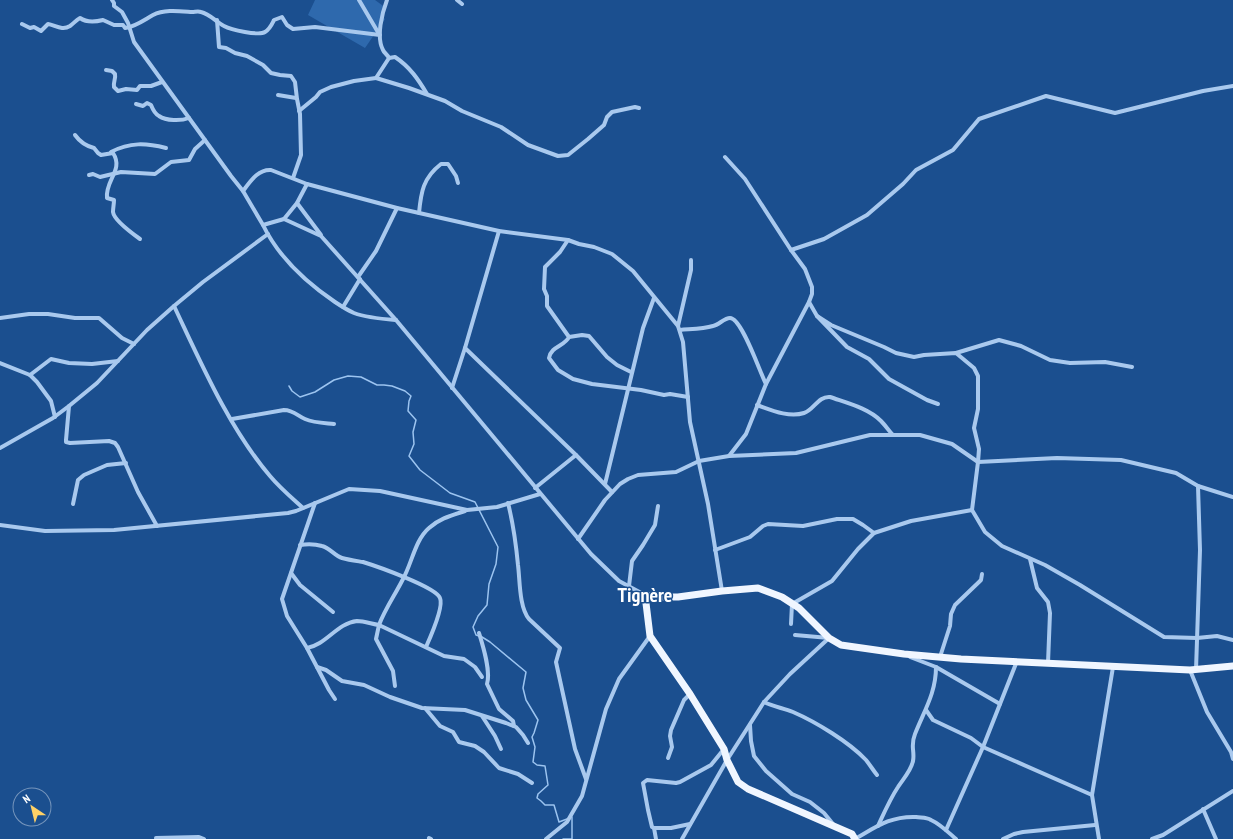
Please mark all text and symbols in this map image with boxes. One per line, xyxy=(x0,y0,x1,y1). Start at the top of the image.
district label: Tignère xyxy=(618,582,672,608)
north arrow xyxy=(12,787,52,827)
text: N xyxy=(20,791,33,806)

